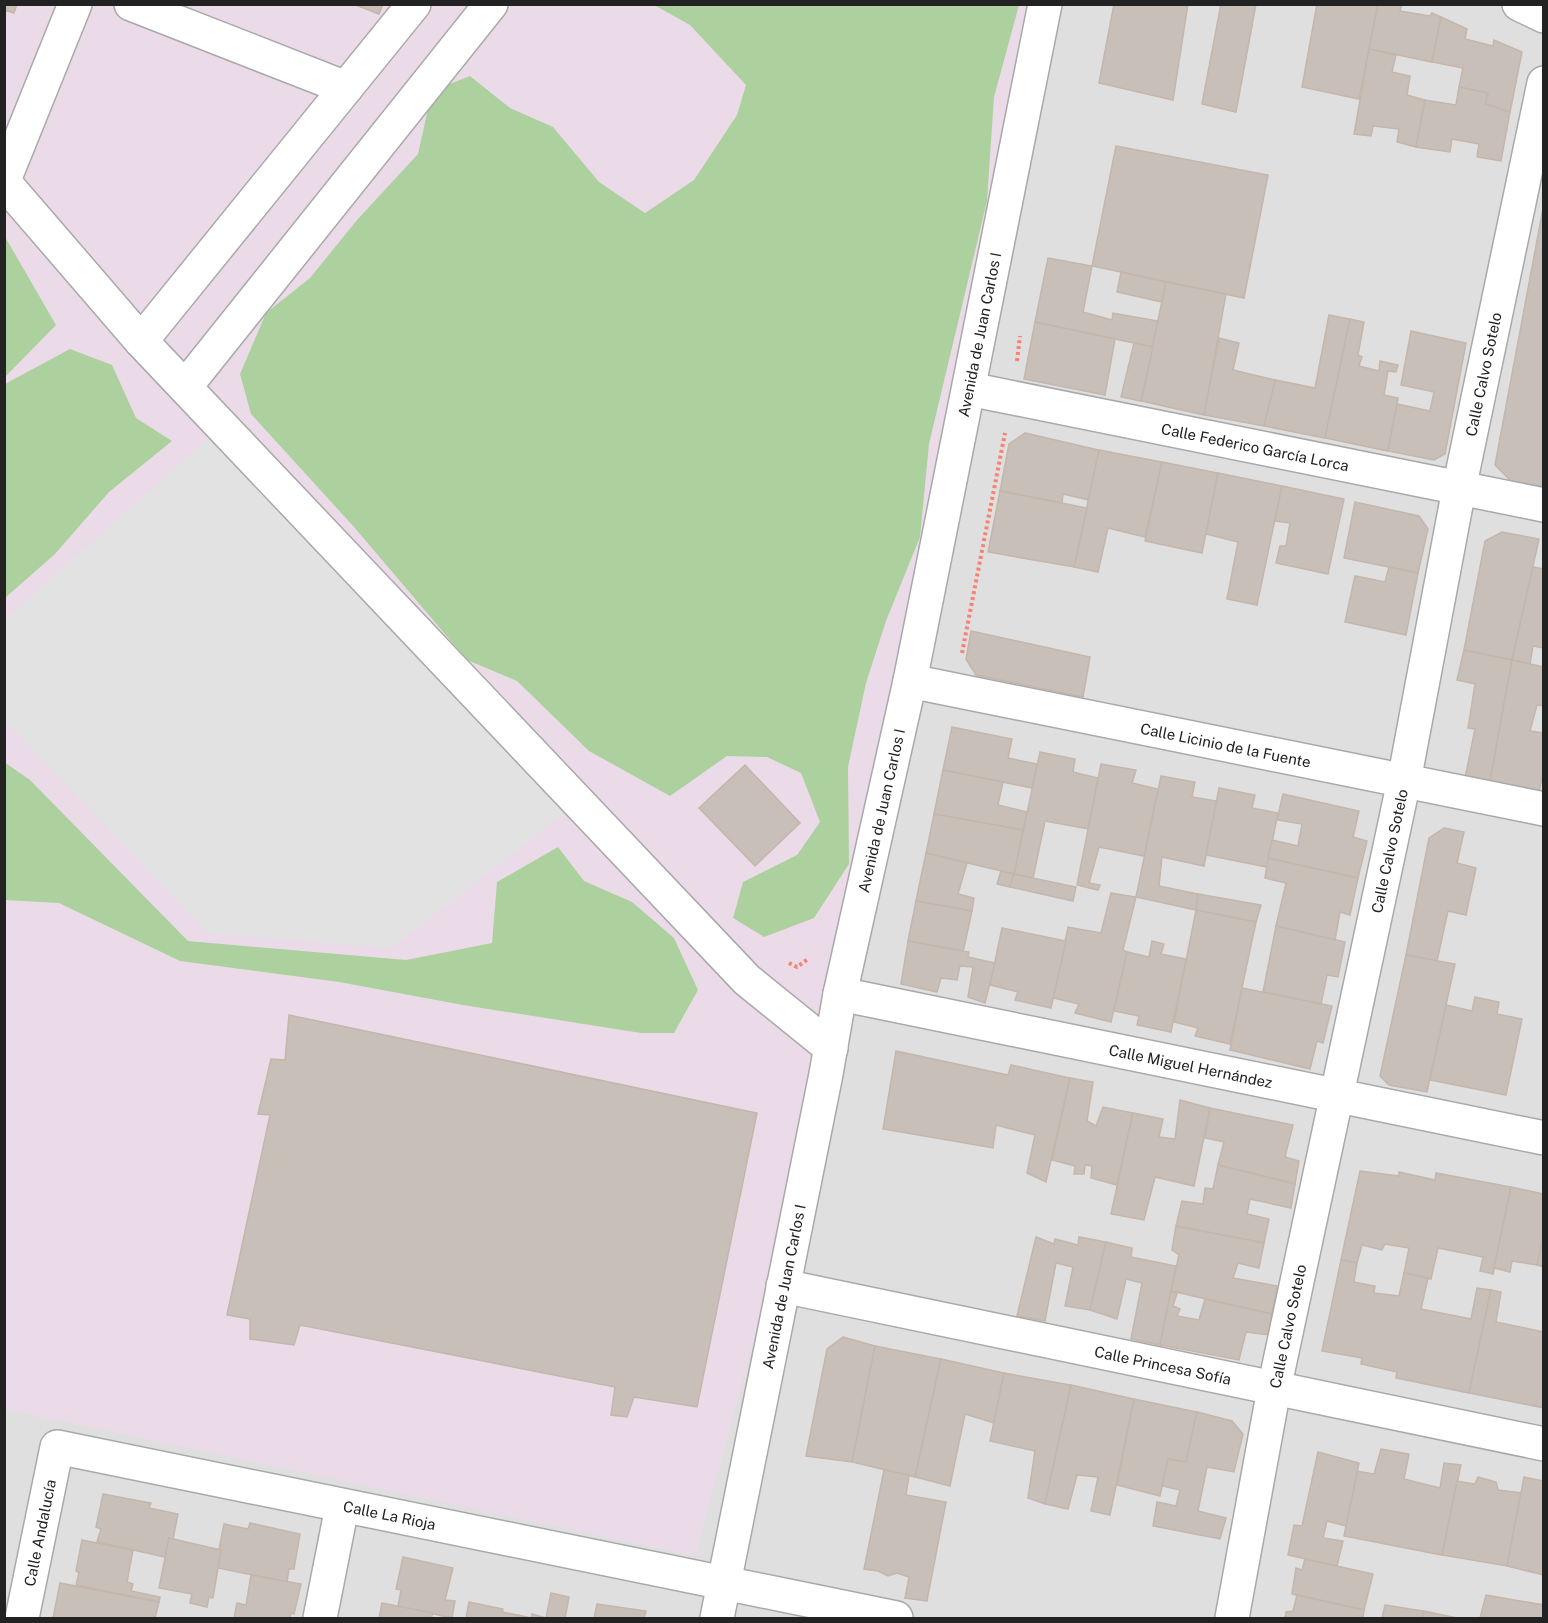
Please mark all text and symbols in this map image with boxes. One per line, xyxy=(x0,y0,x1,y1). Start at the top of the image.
street label: Avenida de Juan Carlos I xyxy=(954,251,1004,418)
street label: Calle Calvo Sotelo xyxy=(1462,311,1504,438)
street label: Calle Federico García Lorca xyxy=(1160,420,1351,474)
street label: Calle Licinio de la Fuente xyxy=(1139,719,1312,770)
street label: Avenida de Juan Carlos I xyxy=(854,727,908,894)
street label: Calle Calvo Sotelo xyxy=(1368,787,1411,915)
street label: Calle Miguel Hernández xyxy=(1107,1041,1274,1091)
street label: Avenida de Juan Carlos I xyxy=(759,1203,808,1370)
street label: Calle Calvo Sotelo xyxy=(1266,1263,1309,1390)
street label: Calle Princesa Sofía xyxy=(1093,1342,1233,1387)
street label: Calle Andalucía xyxy=(20,1478,59,1588)
street label: Calle La Rioja xyxy=(342,1497,437,1533)

